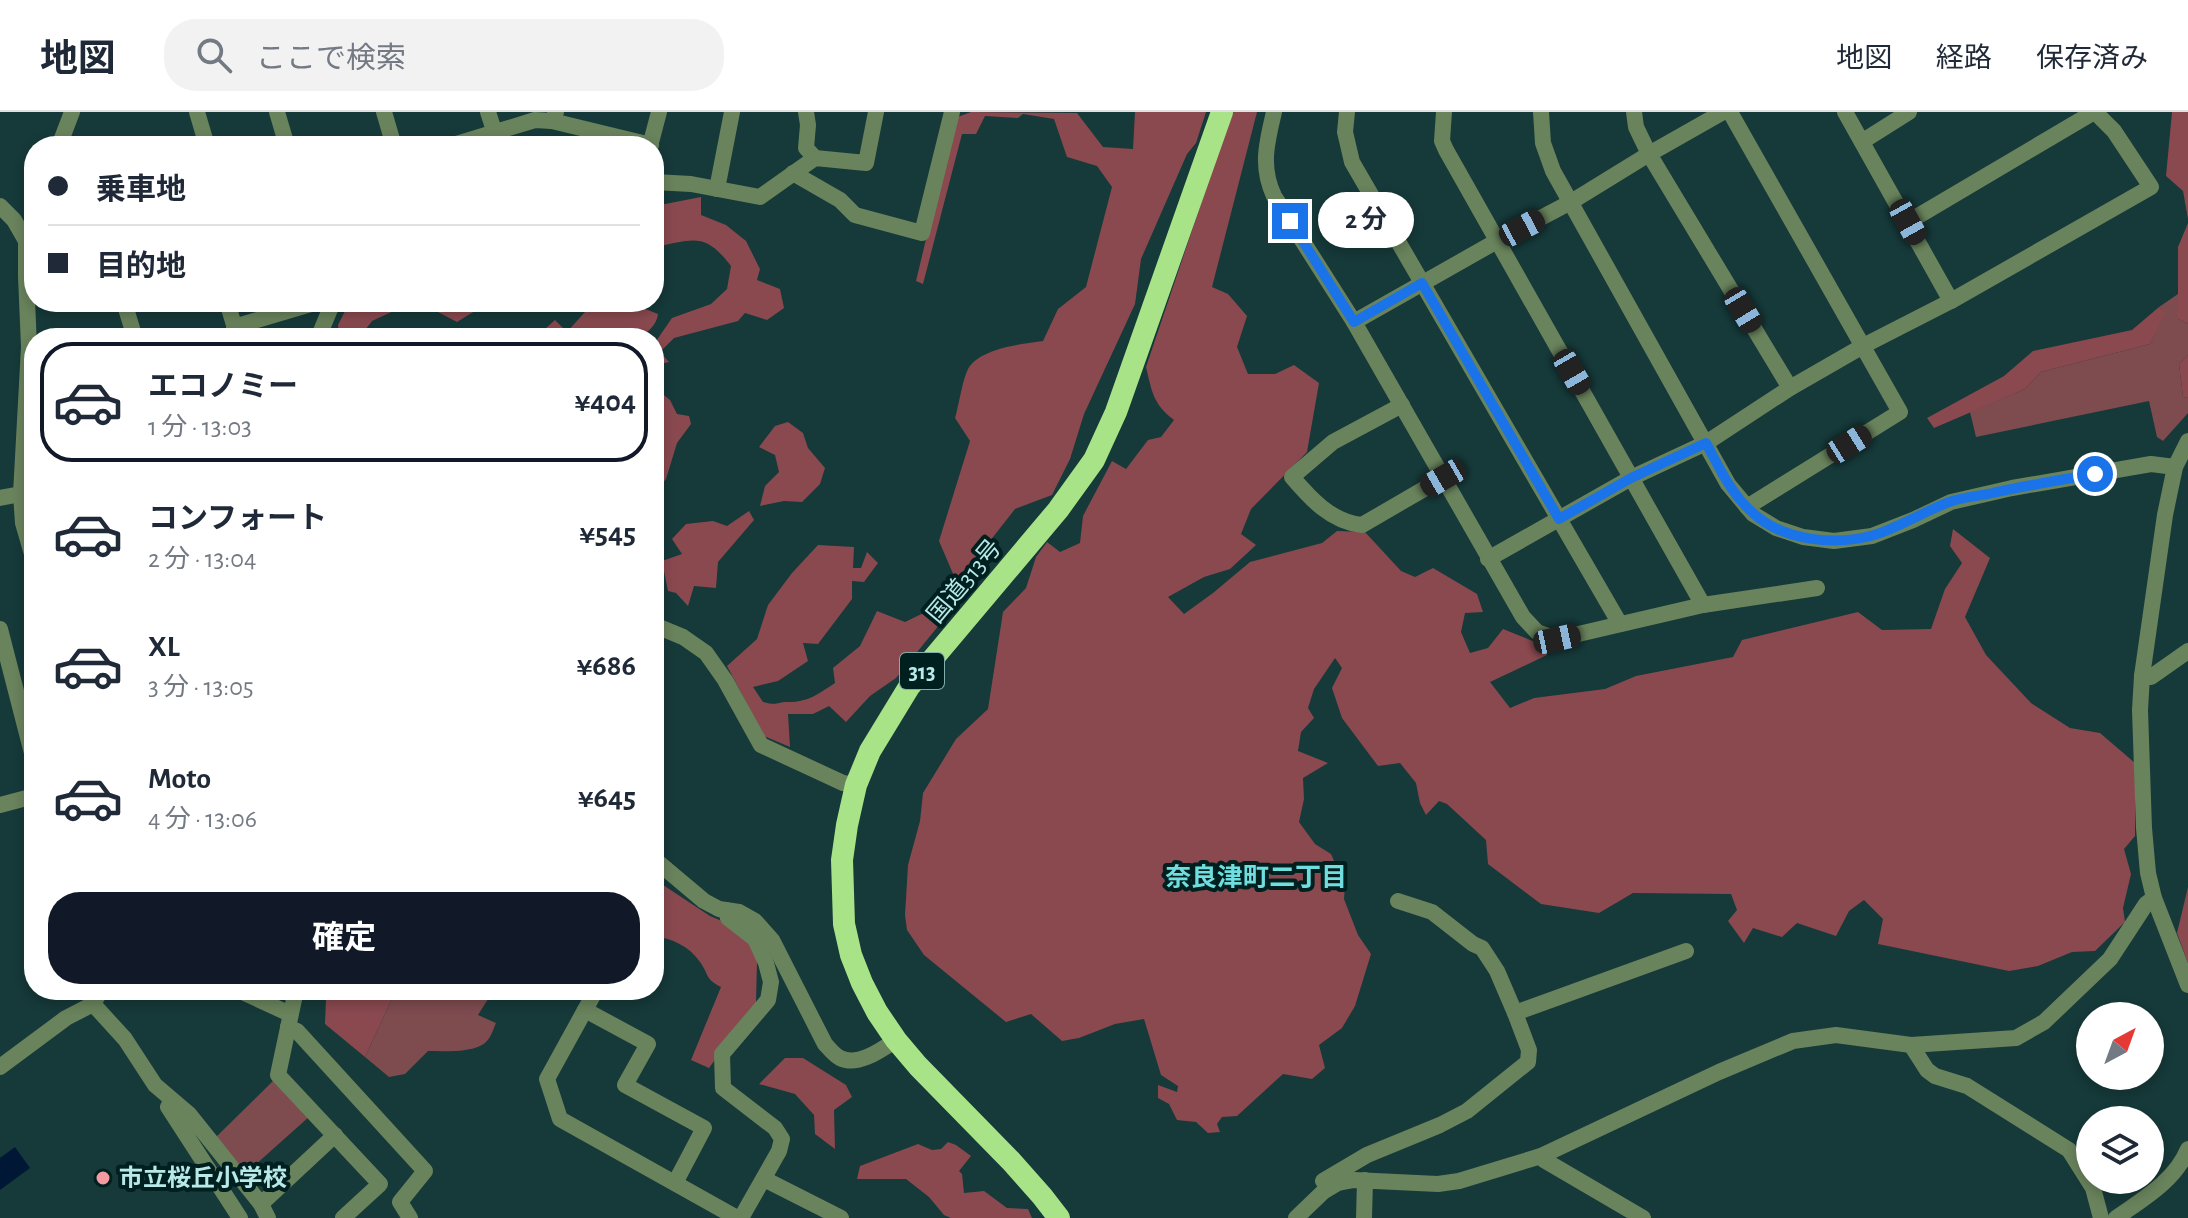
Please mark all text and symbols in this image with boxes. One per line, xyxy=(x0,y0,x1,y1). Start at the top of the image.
search box xyxy=(164,19,724,91)
icon: search xyxy=(192,33,236,77)
text: 地図 xyxy=(40,41,116,79)
text: ここで検索 xyxy=(256,44,406,74)
text: 地図 xyxy=(1836,45,1892,73)
text: 経路 xyxy=(1936,45,1992,73)
text: 保存済み xyxy=(2036,45,2148,73)
text: 乗車地 xyxy=(96,175,186,205)
callout: 2 分 xyxy=(1318,193,1414,249)
car xyxy=(1886,195,1930,249)
route end xyxy=(1272,203,1308,239)
car xyxy=(1495,206,1549,250)
text: 2 分 xyxy=(1345,207,1387,233)
text: 目的地 xyxy=(96,252,186,282)
car xyxy=(1720,283,1766,337)
car xyxy=(1550,345,1594,399)
icon: car xyxy=(52,366,124,438)
text: エコノミー xyxy=(148,372,298,402)
text: ¥404 xyxy=(574,387,636,417)
text: 1 分 · 13:03 xyxy=(148,414,252,440)
car xyxy=(1822,421,1876,467)
car xyxy=(1416,456,1470,500)
route start xyxy=(2077,456,2113,492)
icon: car xyxy=(52,498,124,570)
text: コンフォート xyxy=(148,504,327,534)
text: ¥545 xyxy=(579,519,636,549)
street label: 国道313号 xyxy=(922,534,1006,628)
text: 2 分 · 13:04 xyxy=(148,546,257,572)
car xyxy=(1531,622,1583,656)
icon: car xyxy=(52,630,124,702)
text: XL xyxy=(148,632,180,662)
text: ¥686 xyxy=(576,651,636,681)
road number: 313 xyxy=(900,653,944,689)
text: 3 分 · 13:05 xyxy=(148,674,254,700)
icon: car xyxy=(52,762,124,834)
text: Moto xyxy=(148,764,211,794)
text: ¥645 xyxy=(578,783,636,813)
text: 4 分 · 13:06 xyxy=(148,806,257,832)
district label: 奈良津町二丁目 xyxy=(1165,863,1347,891)
button: 確定 xyxy=(48,892,640,984)
north arrow xyxy=(2076,1002,2164,1090)
map controls xyxy=(2076,1002,2164,1194)
button: layers xyxy=(2076,1106,2164,1194)
place label: 市立桜丘小学校 xyxy=(119,1165,287,1191)
marker: 市立桜丘小学校 xyxy=(94,1169,112,1187)

